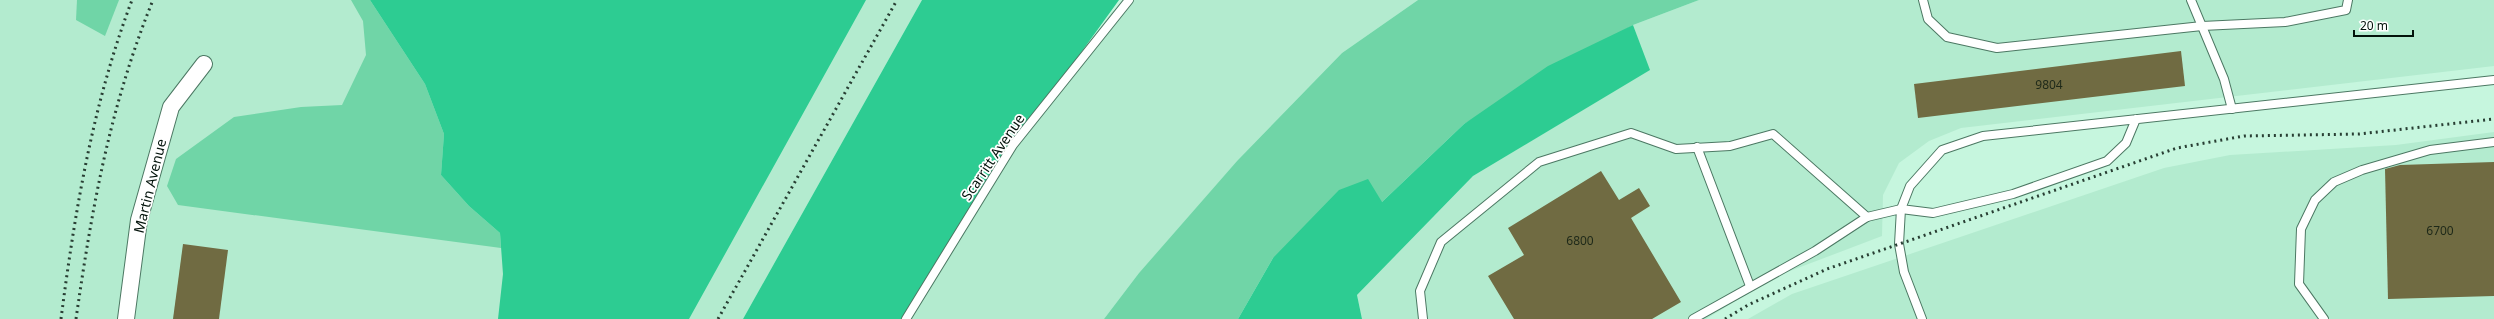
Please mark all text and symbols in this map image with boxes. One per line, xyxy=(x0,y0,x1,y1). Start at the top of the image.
scale bar xyxy=(2354,12,2413,38)
text: 20 m xyxy=(2360,17,2388,34)
house number: 9804 xyxy=(2035,76,2063,93)
street label: Scarritt Avenue xyxy=(957,110,1029,204)
street label: Martin Avenue xyxy=(129,137,170,235)
house number: 6700 xyxy=(2426,222,2454,239)
house number: 6800 xyxy=(1566,232,1594,249)

